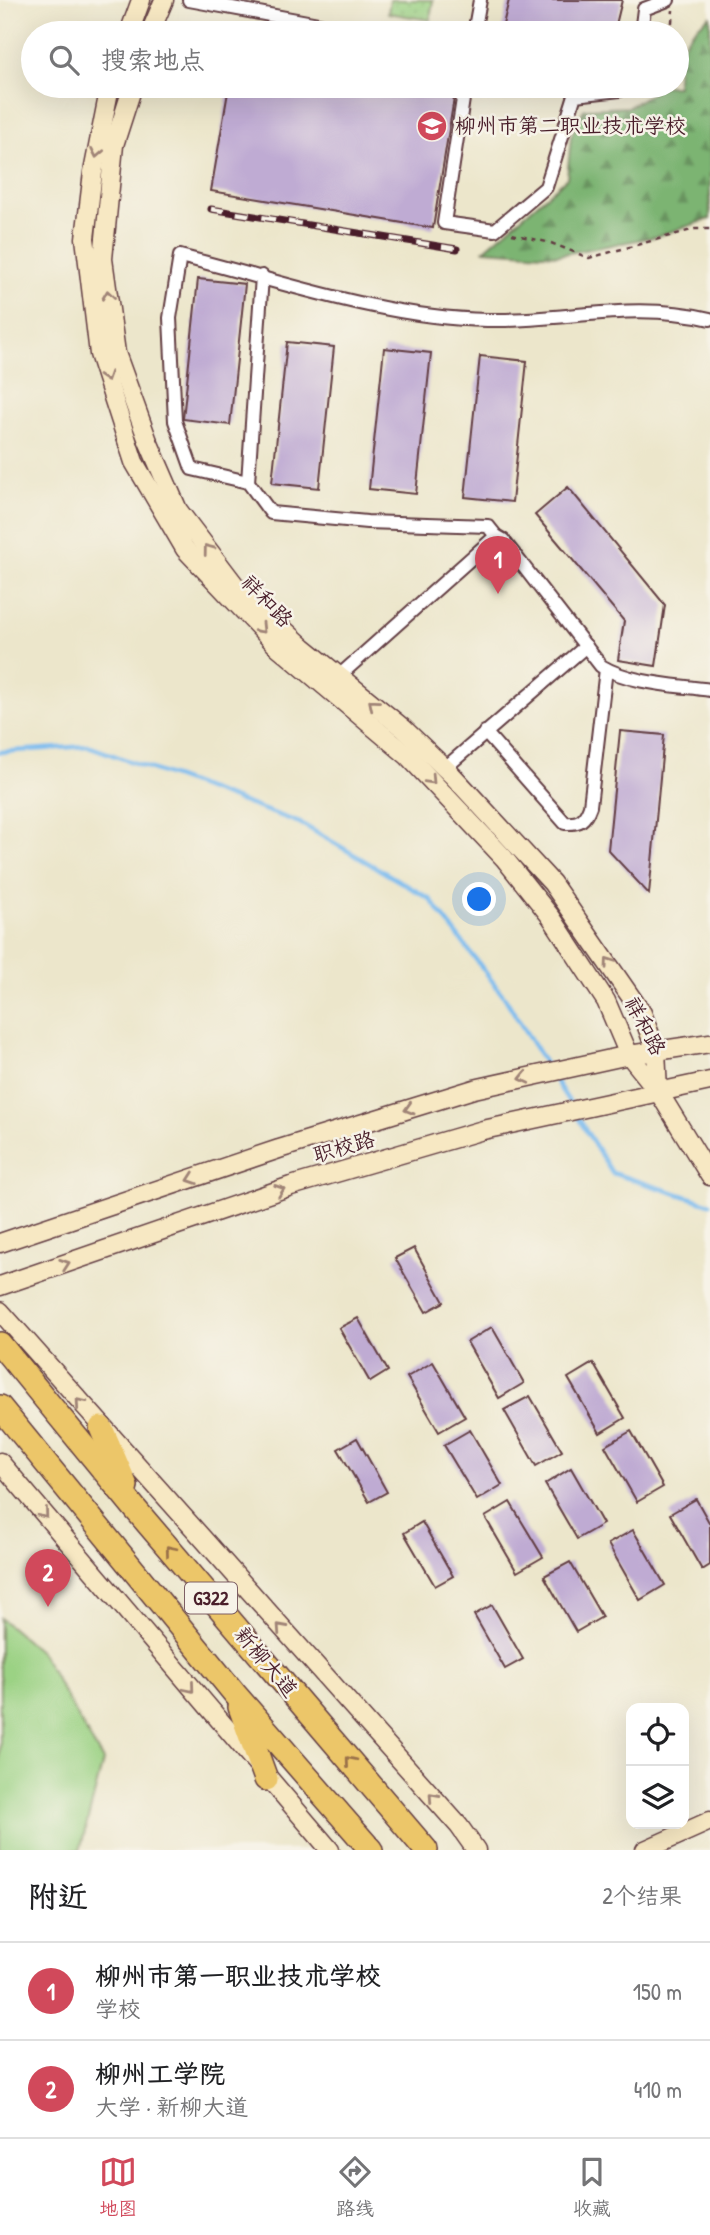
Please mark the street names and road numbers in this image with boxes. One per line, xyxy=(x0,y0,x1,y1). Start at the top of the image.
street label: 祥和路 xyxy=(235,568,300,633)
street label: 祥和路 xyxy=(618,991,673,1060)
street label: 职校路 xyxy=(310,1124,378,1169)
road number: G322 xyxy=(185,1582,237,1614)
street label: 新柳大道 xyxy=(228,1620,304,1703)

